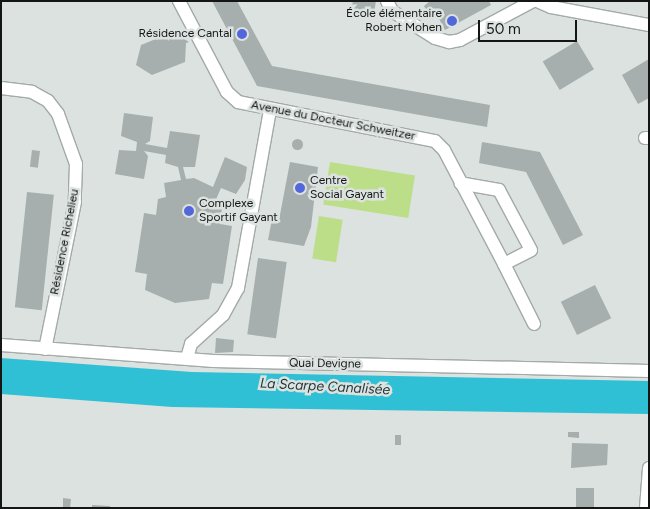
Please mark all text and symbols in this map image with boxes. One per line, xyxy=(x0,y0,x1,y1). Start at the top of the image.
place label: École élémentaire Robert Mohen xyxy=(346,7,442,35)
scale bar xyxy=(480,10,579,42)
marker: École élémentaire Robert Mohen xyxy=(446,15,458,27)
text: 50 m xyxy=(486,20,521,38)
place label: Résidence Cantal xyxy=(139,27,232,41)
marker: Résidence Cantal xyxy=(236,28,248,40)
street label: Avenue du Docteur Schweitzer xyxy=(250,98,416,144)
place label: Centre Social Gayant xyxy=(310,174,384,202)
marker: Centre Social Gayant xyxy=(294,182,306,194)
street label: Résidence Richelieu xyxy=(48,188,82,296)
place label: Complexe Sportif Gayant xyxy=(199,197,278,225)
marker: Complexe Sportif Gayant xyxy=(183,205,195,217)
street label: Quai Devigne xyxy=(289,356,361,372)
water label: La Scarpe Canalisée xyxy=(260,375,390,399)

